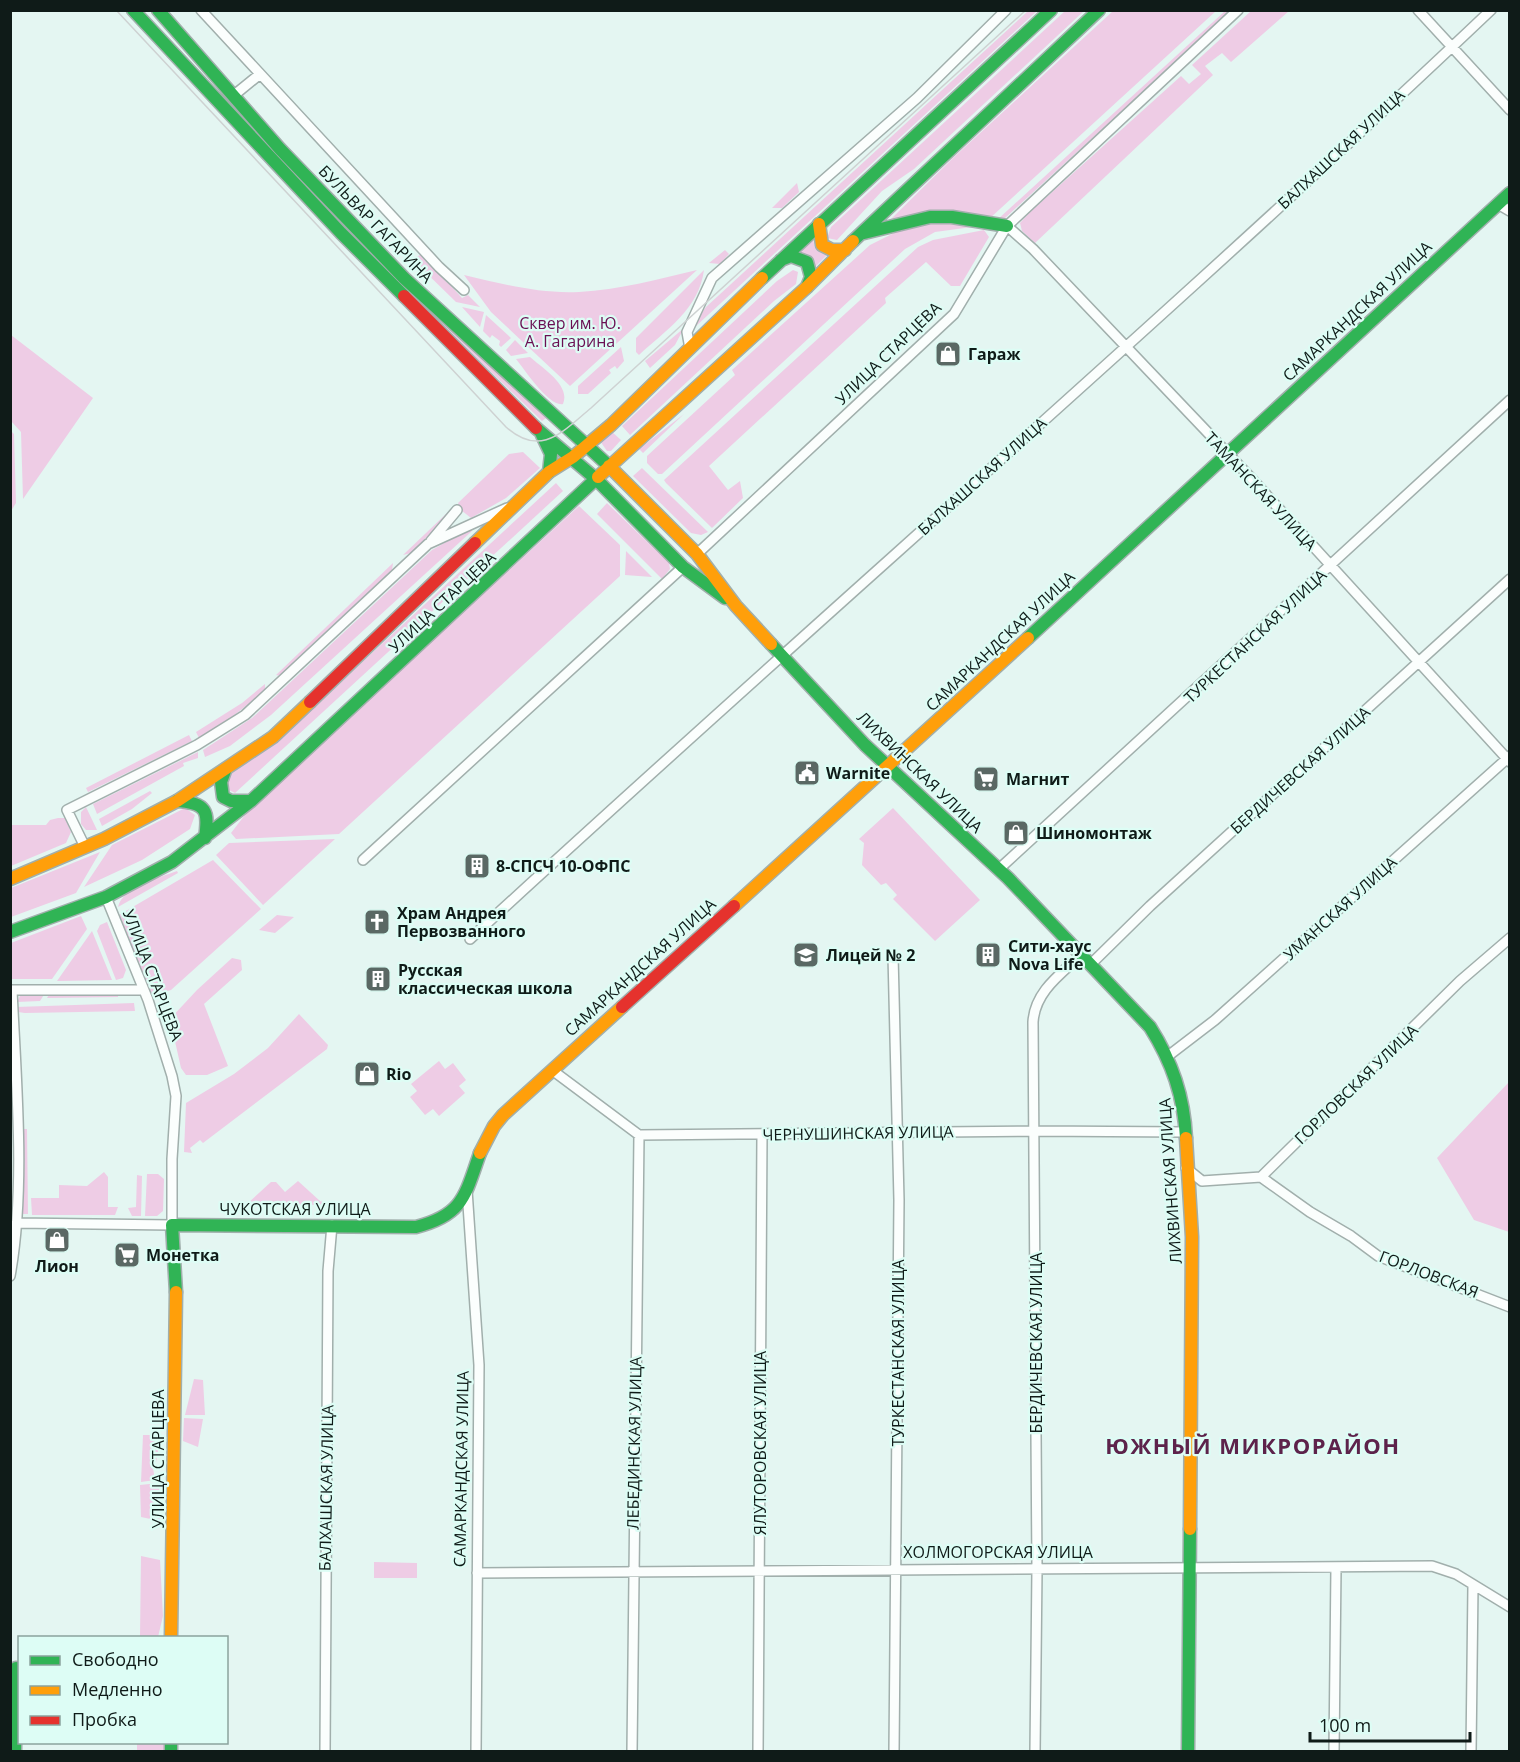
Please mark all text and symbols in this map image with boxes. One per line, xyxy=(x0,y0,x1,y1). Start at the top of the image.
street label: БАЛХАШСКАЯ УЛИЦА xyxy=(1273,84,1410,214)
street label: БУЛЬВАР ГАГАРИНА xyxy=(314,160,439,288)
street label: САМАРКАНДСКАЯ УЛИЦА xyxy=(1278,235,1437,386)
street label: УЛИЦА СТАРЦЕВА xyxy=(830,296,946,409)
park label: Сквер им. Ю. А. Гагарина xyxy=(519,312,621,352)
shop icon: Гараж xyxy=(933,339,963,369)
place label: Гараж xyxy=(968,343,1020,365)
street label: БАЛХАШСКАЯ УЛИЦА xyxy=(913,412,1052,540)
street label: ТАМАНСКАЯ УЛИЦА xyxy=(1200,427,1322,556)
street label: УЛИЦА СТАРЦЕВА xyxy=(384,546,501,657)
street label: ТУРКЕСТАНСКАЯ УЛИЦА xyxy=(1179,564,1332,708)
street label: САМАРКАНДСКАЯ УЛИЦА xyxy=(921,565,1080,716)
street label: БЕРДИЧЕВСКАЯ УЛИЦА xyxy=(1225,701,1375,839)
street label: ЛИХВИНСКАЯ УЛИЦА xyxy=(853,706,988,838)
public building icon: Warnite xyxy=(792,758,822,788)
place label: Warnite xyxy=(826,762,890,784)
supermarket icon: Магнит xyxy=(971,764,1001,794)
place label: Магнит xyxy=(1006,768,1070,790)
shop icon: Шинoмонтаж xyxy=(1001,818,1031,848)
place label: Шинoмонтаж xyxy=(1036,822,1152,844)
building icon: 8-СПСЧ 10-ОФПС xyxy=(462,851,492,881)
street label: УМАНСКАЯ УЛИЦА xyxy=(1279,851,1402,965)
place label: 8-СПСЧ 10-ОФПС xyxy=(496,855,630,877)
street label: САМАРКАНДСКАЯ УЛИЦА xyxy=(560,893,721,1041)
place label: Храм Андрея Первозванного xyxy=(397,902,526,942)
street label: УЛИЦА СТАРЦЕВА xyxy=(118,906,189,1045)
church icon: Храм Андрея Первозванного xyxy=(362,907,392,937)
place label: Сити-хаус Nova Life xyxy=(1008,935,1091,975)
school or university icon: Лицей № 2 xyxy=(791,940,821,970)
building icon: Сити-хаус Nova Life xyxy=(973,940,1003,970)
place label: Лицей № 2 xyxy=(826,944,915,966)
place label: Русская классическая школа xyxy=(398,959,573,999)
building icon: Русская классическая школа xyxy=(363,964,393,994)
street label: ГОРЛОВСКАЯ УЛИЦА xyxy=(1289,1019,1423,1149)
shop icon: Rio xyxy=(352,1059,382,1089)
place label: Rio xyxy=(386,1063,411,1085)
street label: ЛИХВИНСКАЯ УЛИЦА xyxy=(1153,1096,1187,1265)
street label: ЧЕРНУШИНСКАЯ УЛИЦА xyxy=(762,1120,955,1146)
street label: ЧУКОТСКАЯ УЛИЦА xyxy=(219,1198,372,1220)
shop icon: Лион xyxy=(42,1225,72,1255)
supermarket icon: Монетка xyxy=(112,1240,142,1270)
place label: Монетка xyxy=(146,1244,219,1266)
street label: ГОРЛОВСКАЯ xyxy=(1376,1245,1482,1303)
street label: БЕРДИЧЕВСКАЯ УЛИЦА xyxy=(1025,1252,1047,1434)
place label: Лион xyxy=(35,1255,79,1277)
street label: ТУРКЕСТАНСКАЯ УЛИЦА xyxy=(887,1259,909,1447)
street label: ЯЛУТОРОВСКАЯ УЛИЦА xyxy=(749,1350,771,1535)
street label: ЛЕБЕДИНСКАЯ УЛИЦА xyxy=(621,1355,647,1530)
street label: САМАРКАНДСКАЯ УЛИЦА xyxy=(448,1370,474,1567)
street label: УЛИЦА СТАРЦЕВА xyxy=(147,1389,169,1529)
street label: БАЛХАШСКАЯ УЛИЦА xyxy=(314,1404,338,1571)
district label: ЮЖНЫЙ МИКРОРАЙОН xyxy=(1105,1430,1401,1460)
street label: ХОЛМОГОРСКАЯ УЛИЦА xyxy=(903,1541,1094,1563)
legend xyxy=(18,1636,228,1744)
text: Свободно xyxy=(72,1647,159,1671)
text: Медленно xyxy=(72,1677,163,1701)
scale bar xyxy=(1310,1705,1470,1743)
text: Пробка xyxy=(72,1707,137,1731)
text: 100 m xyxy=(1319,1713,1371,1737)

